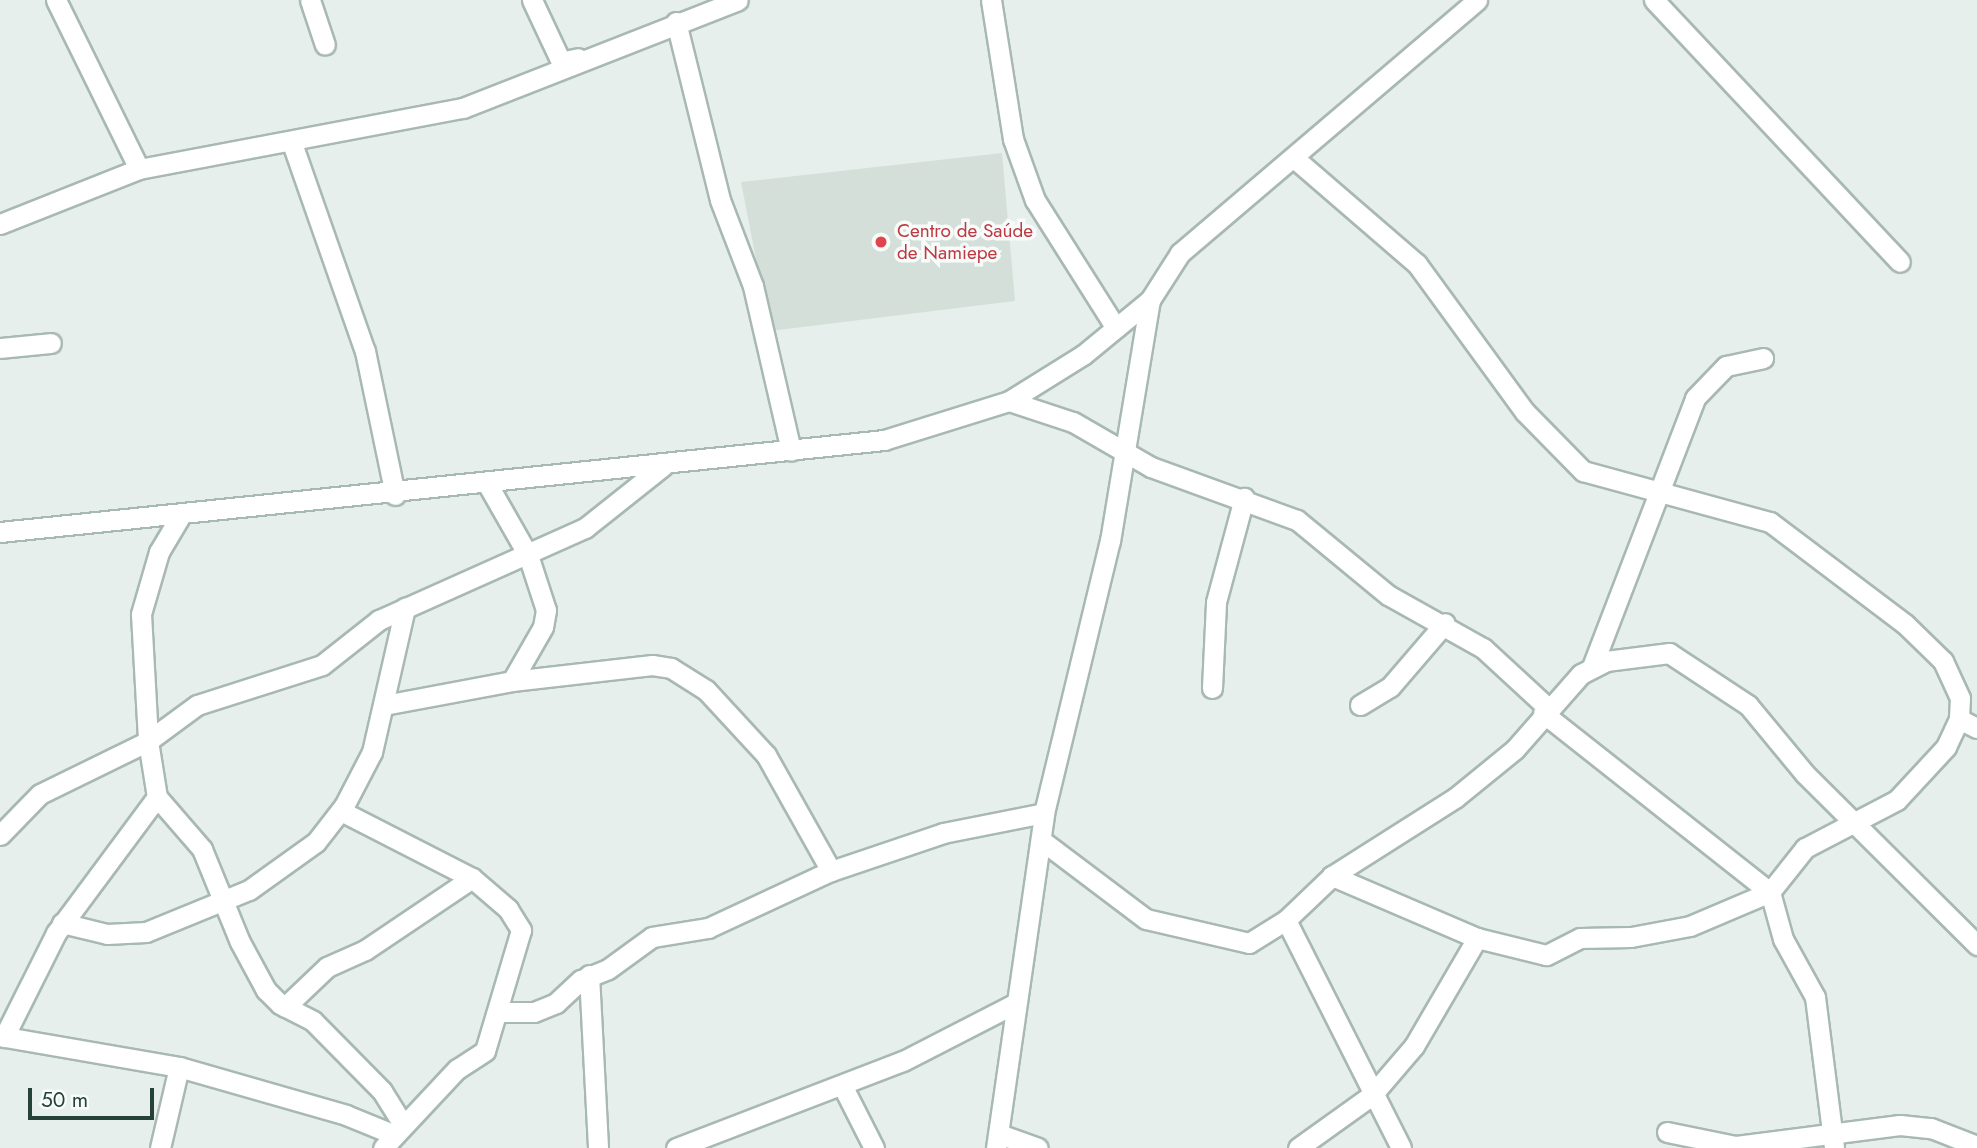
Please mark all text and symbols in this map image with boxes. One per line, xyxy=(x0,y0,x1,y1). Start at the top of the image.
place label: Centro de Saúde de Namiepe xyxy=(897,220,1033,264)
marker: Centro de Saúde de Namiepe xyxy=(871,232,891,252)
scale bar xyxy=(32,1074,158,1118)
text: 50 m xyxy=(41,1085,88,1115)

